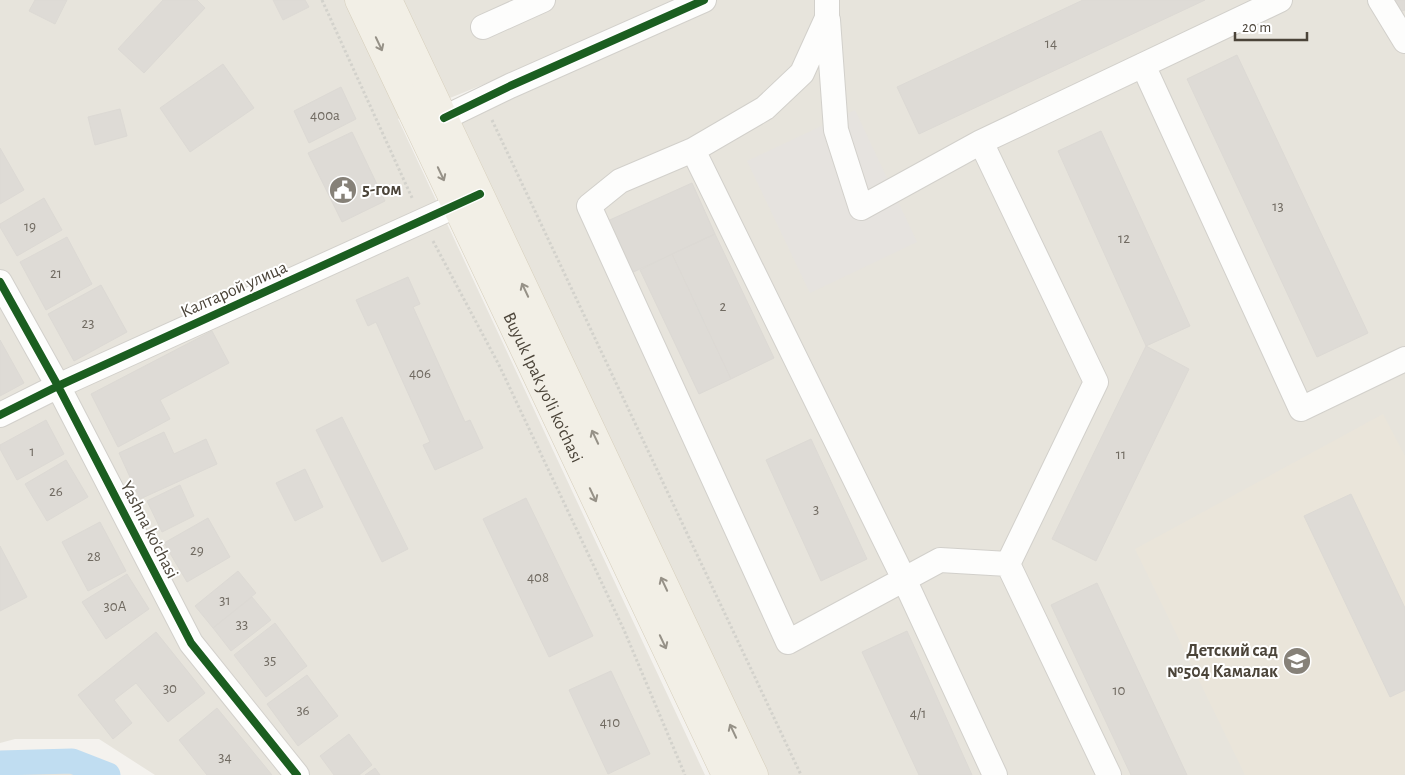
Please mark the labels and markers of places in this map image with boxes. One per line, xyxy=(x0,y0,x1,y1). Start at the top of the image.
public building icon: 5-гом xyxy=(328,175,358,205)
place label: 5-гом xyxy=(362,181,402,199)
place label: Детский сад №504 Камалак xyxy=(1167,642,1278,681)
school or university icon: Детский сад №504 Камалак xyxy=(1282,646,1312,676)

